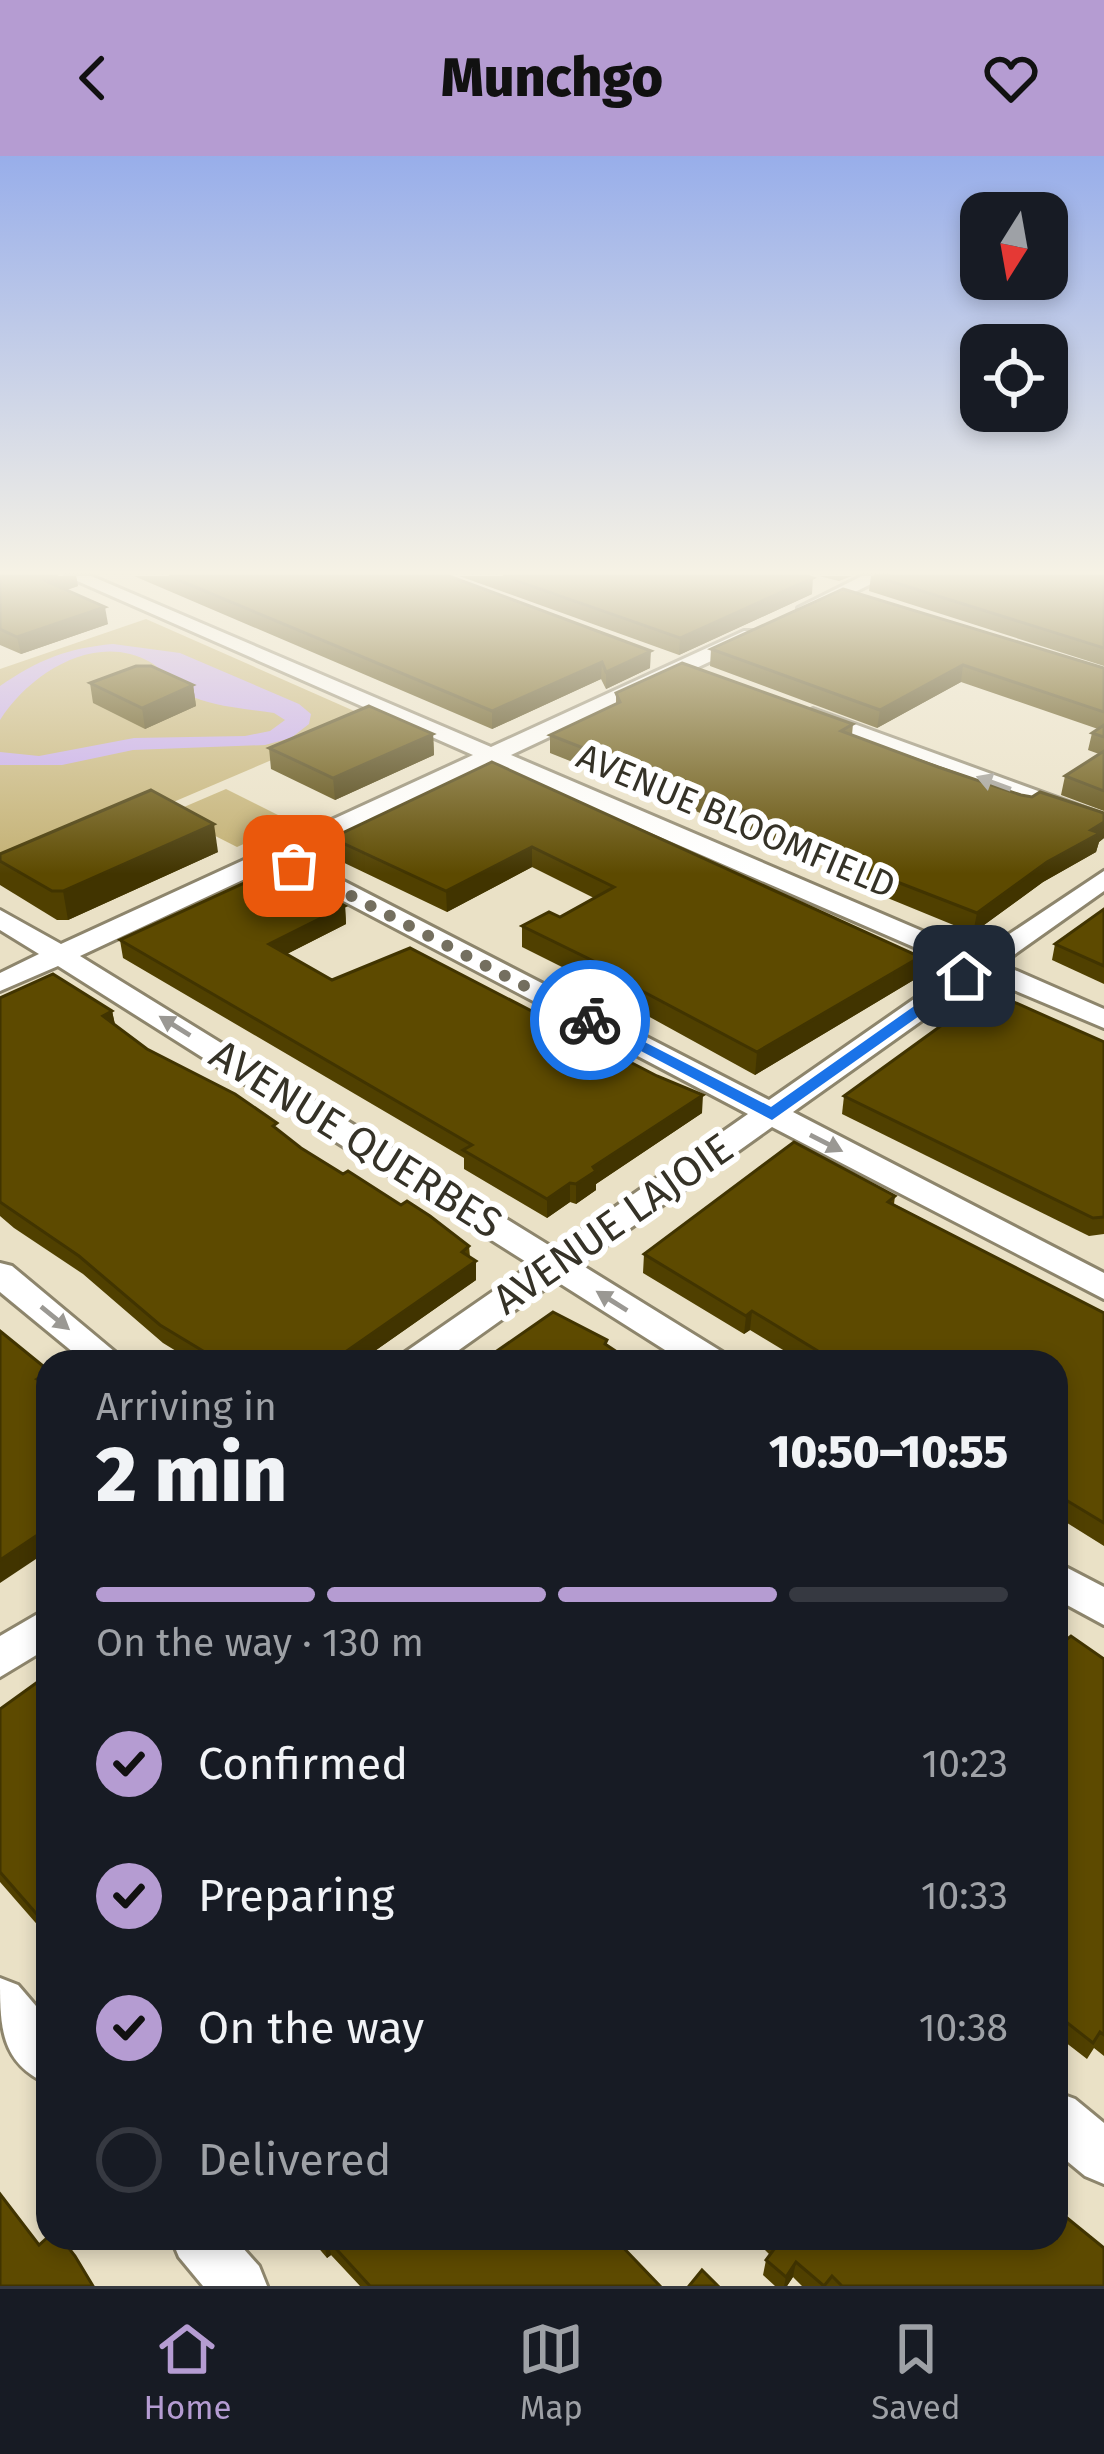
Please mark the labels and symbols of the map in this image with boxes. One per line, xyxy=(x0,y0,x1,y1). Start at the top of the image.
north arrow xyxy=(960,192,1068,300)
street label: AVENUE BLOOMFIELD xyxy=(570,734,902,908)
one-way arrow xyxy=(976,772,1012,791)
pin xyxy=(243,815,345,917)
pin xyxy=(913,925,1015,1027)
courier xyxy=(530,960,650,1080)
one-way arrow xyxy=(158,1016,191,1038)
street label: AVENUE QUERBES xyxy=(201,1029,511,1249)
street label: AVENUE LAJOIE xyxy=(484,1123,742,1325)
one-way arrow xyxy=(809,1133,843,1153)
one-way arrow xyxy=(595,1290,628,1312)
one-way arrow xyxy=(39,1305,70,1330)

